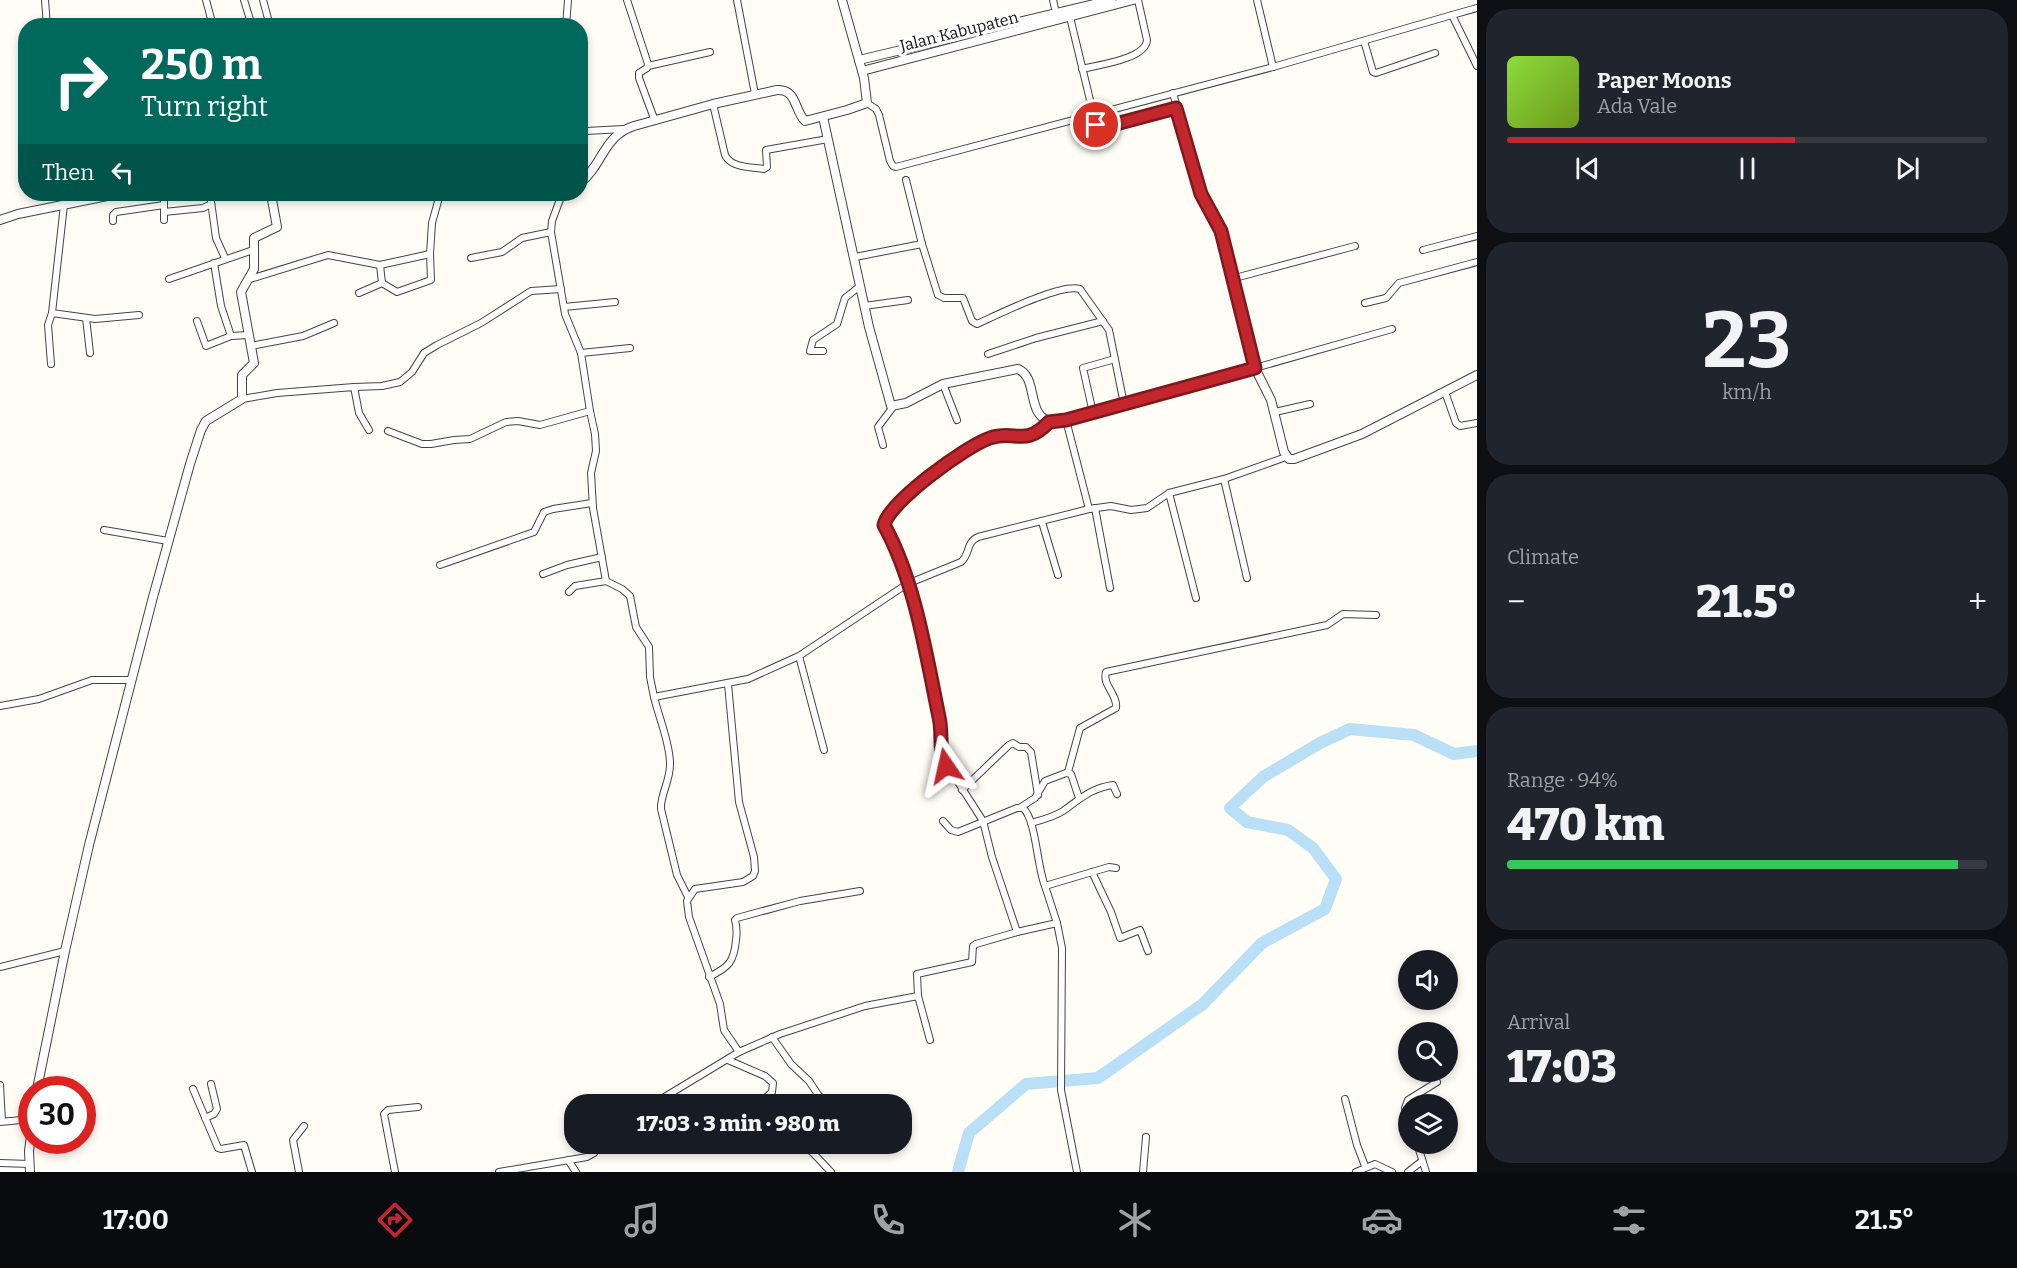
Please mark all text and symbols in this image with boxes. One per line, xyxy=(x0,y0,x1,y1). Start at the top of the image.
street label: Jalan Kabupaten xyxy=(897,8,1020,56)
text: 250 m xyxy=(141,40,262,90)
icon: right xyxy=(42,42,120,120)
text: Paper Moons xyxy=(1597,67,1732,94)
text: Turn right xyxy=(141,91,268,123)
text: Ada Vale xyxy=(1597,94,1677,118)
pin xyxy=(1070,99,1121,150)
icon: arrive xyxy=(1079,108,1112,141)
icon: previous xyxy=(1571,152,1604,185)
icon: pause xyxy=(1731,152,1764,185)
icon: next xyxy=(1891,152,1924,185)
icon: left xyxy=(106,156,139,189)
text: Then xyxy=(42,159,94,186)
text: 23 xyxy=(1703,294,1791,388)
text: km/h xyxy=(1722,380,1772,404)
text: Climate xyxy=(1507,545,1579,569)
text: 21.5° xyxy=(1696,575,1797,629)
text: − xyxy=(1507,582,1525,622)
text: + xyxy=(1968,582,1987,622)
position arrow xyxy=(914,734,978,798)
text: Range · 94% xyxy=(1507,768,1618,792)
text: 470 km xyxy=(1507,798,1665,852)
map controls xyxy=(1398,950,1458,1154)
button: sound xyxy=(1398,950,1458,1010)
text: Arrival xyxy=(1507,1010,1570,1034)
button: search xyxy=(1398,1022,1458,1082)
text: 17:03 xyxy=(1507,1040,1617,1094)
speed limit sign: 30 xyxy=(18,1076,96,1154)
button: layers xyxy=(1398,1094,1458,1154)
text: 17:03 · 3 min · 980 m xyxy=(636,1110,840,1137)
icon: directions xyxy=(374,1199,416,1241)
icon: music xyxy=(621,1199,663,1241)
icon: phone xyxy=(867,1199,909,1241)
icon: climate xyxy=(1114,1199,1156,1241)
icon: car xyxy=(1361,1199,1403,1241)
icon: filters xyxy=(1608,1199,1650,1241)
text: 17:00 xyxy=(102,1204,169,1236)
text: 21.5° xyxy=(1855,1204,1914,1236)

